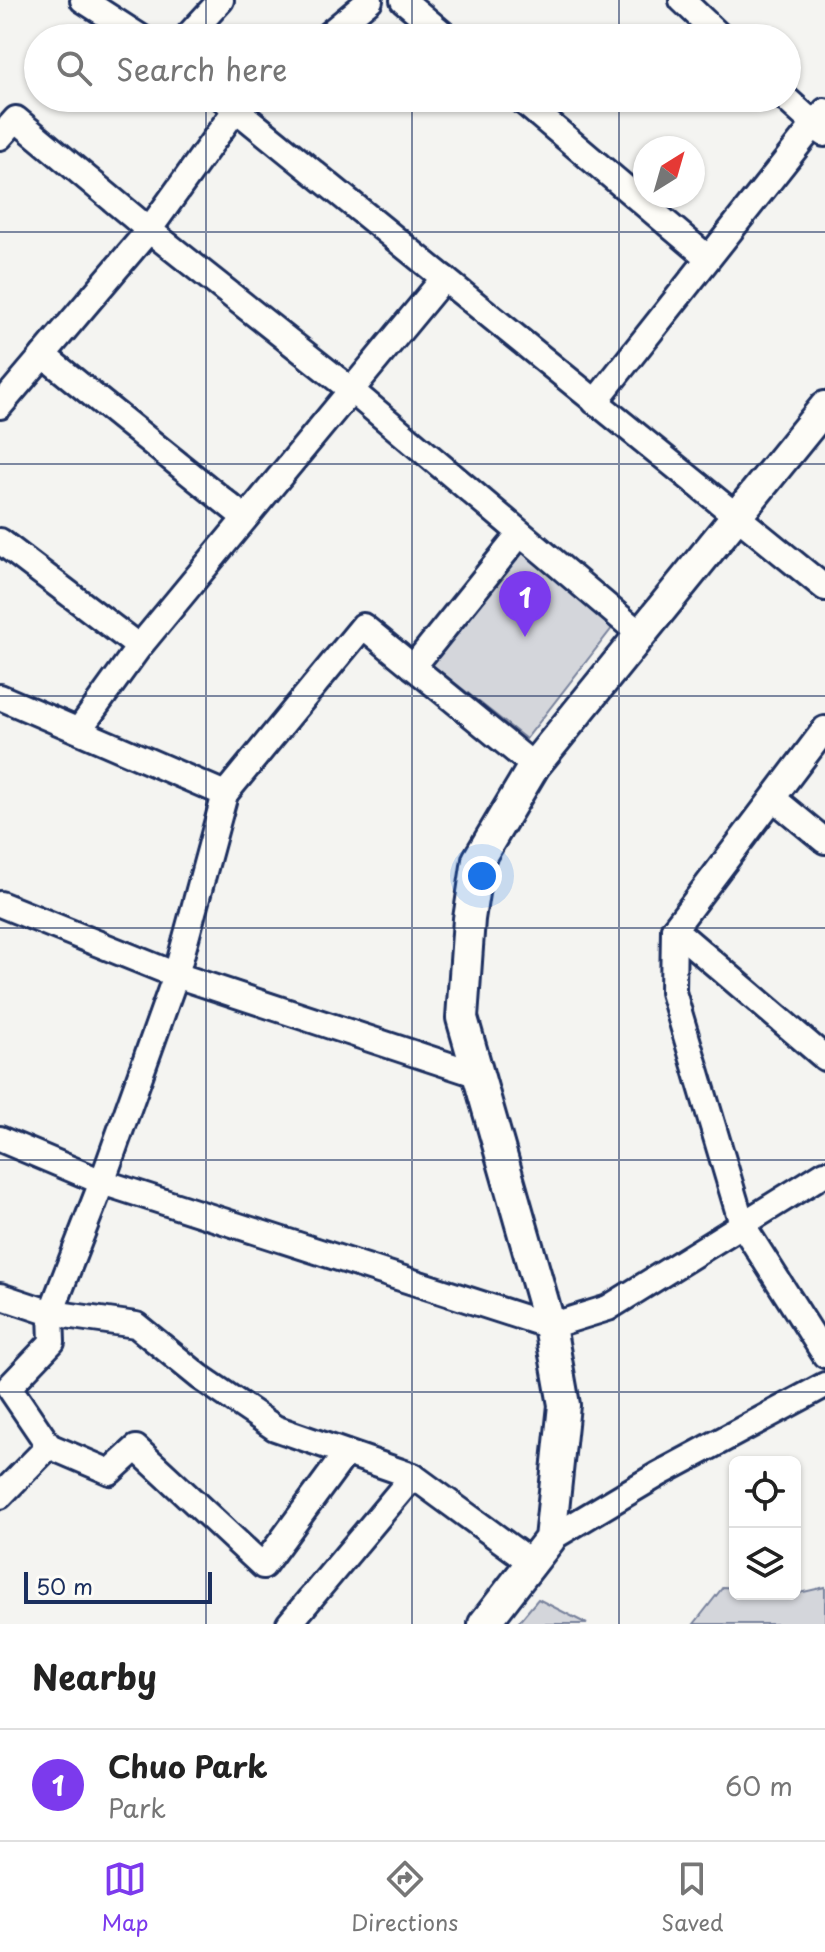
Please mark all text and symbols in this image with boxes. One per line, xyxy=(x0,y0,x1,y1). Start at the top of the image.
search box xyxy=(24,24,801,112)
icon: search xyxy=(52,46,96,90)
text: Search here xyxy=(116,46,288,91)
north arrow xyxy=(633,136,705,208)
pin: 1 xyxy=(499,571,551,637)
your location xyxy=(462,856,502,896)
map controls xyxy=(729,1456,801,1600)
button: locate xyxy=(729,1456,801,1528)
button: layers xyxy=(729,1528,801,1600)
scale bar xyxy=(24,1568,212,1604)
text: 50 m xyxy=(36,1569,93,1602)
text: Nearby xyxy=(32,1650,157,1702)
text: Chuo Park xyxy=(108,1743,267,1788)
text: 1 xyxy=(52,1766,64,1805)
text: 60 m xyxy=(725,1766,793,1805)
text: Park xyxy=(108,1788,166,1827)
tab: Map xyxy=(101,1857,148,1938)
tab: Directions xyxy=(351,1857,458,1938)
tab: Saved xyxy=(661,1857,724,1938)

